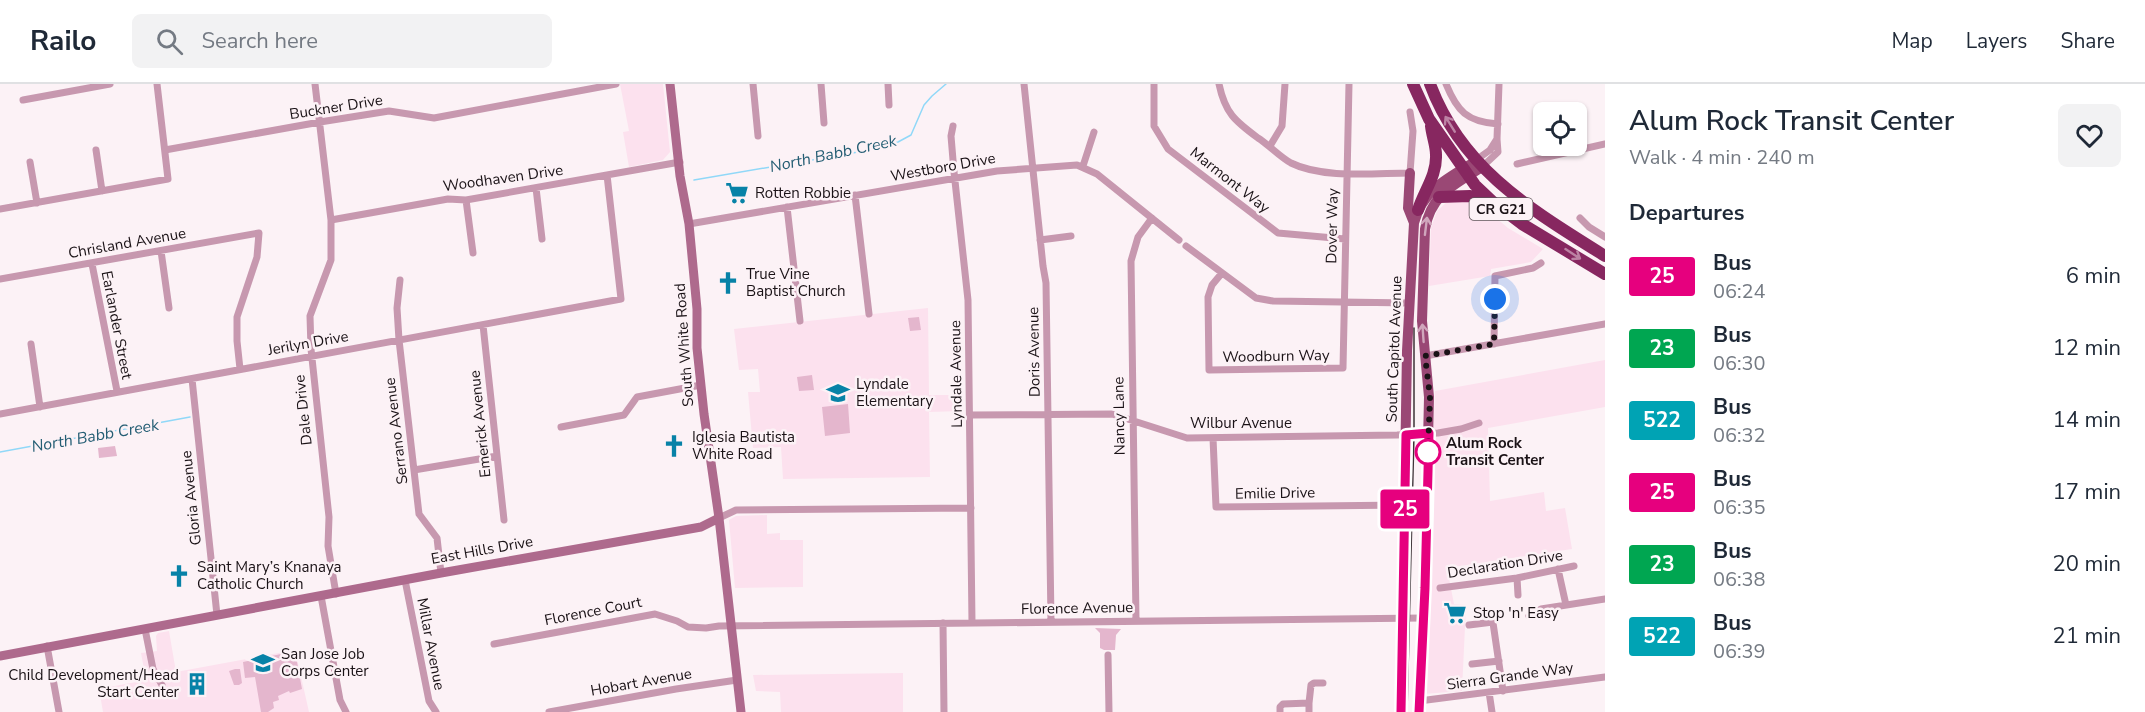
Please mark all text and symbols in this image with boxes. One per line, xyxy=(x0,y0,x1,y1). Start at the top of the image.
search box xyxy=(132,14,552,68)
text: Railo xyxy=(30,22,96,60)
icon: search xyxy=(153,25,186,58)
text: Search here xyxy=(201,26,318,56)
text: Map xyxy=(1891,27,1933,55)
text: Layers xyxy=(1966,27,2027,55)
text: Share xyxy=(2060,27,2115,55)
street label: Buckner Drive xyxy=(288,90,384,124)
map controls xyxy=(1533,102,1587,156)
button: locate xyxy=(1533,102,1587,156)
text: Alum Rock Transit Center xyxy=(1629,102,1954,140)
button: heart xyxy=(2058,104,2121,167)
one-way arrow xyxy=(1443,116,1455,133)
water label: North Babb Creek xyxy=(768,130,900,178)
street label: Marmont Way xyxy=(1186,143,1274,218)
text: Walk · 4 min · 240 m xyxy=(1629,144,1815,171)
street label: Westboro Drive xyxy=(889,148,997,186)
street label: Woodhaven Drive xyxy=(442,160,564,196)
supermarket icon: Rotten Robbie xyxy=(724,180,750,206)
place label: Rotten Robbie xyxy=(755,183,851,203)
street label: Dover Way xyxy=(1321,188,1343,264)
road number: CR G21 xyxy=(1470,198,1532,220)
text: Departures xyxy=(1629,198,1744,228)
one-way arrow xyxy=(1421,217,1432,236)
street label: Chrisland Avenue xyxy=(67,223,187,263)
one-way arrow xyxy=(1564,248,1580,260)
text: Bus xyxy=(1713,248,1752,278)
text: 6 min xyxy=(2066,261,2121,291)
text: 25 xyxy=(1649,262,1675,290)
place label: True Vine Baptist Church xyxy=(746,264,846,301)
street label: Earlander Street xyxy=(97,269,137,381)
church icon: True Vine Baptist Church xyxy=(715,270,741,296)
street label: South Capitol Avenue xyxy=(1381,275,1407,423)
text: 06:24 xyxy=(1713,278,1766,305)
street label: South White Road xyxy=(670,282,698,408)
your location xyxy=(1480,284,1510,314)
street label: Doris Avenue xyxy=(1023,307,1045,397)
street label: Lyndale Avenue xyxy=(945,320,967,428)
text: Bus xyxy=(1713,320,1752,350)
one-way arrow xyxy=(1418,324,1429,344)
street label: Jerilyn Drive xyxy=(265,326,350,360)
text: 12 min xyxy=(2053,333,2121,363)
text: 23 xyxy=(1649,334,1675,362)
street label: Woodburn Way xyxy=(1222,345,1330,367)
text: 06:30 xyxy=(1713,350,1766,377)
street label: Emerick Avenue xyxy=(464,369,496,479)
street label: Dale Drive xyxy=(289,374,317,446)
place label: Lyndale Elementary xyxy=(856,374,933,411)
street label: Serrano Avenue xyxy=(380,376,412,486)
street label: Nancy Lane xyxy=(1108,376,1130,456)
school or university icon: Lyndale Elementary xyxy=(825,380,851,406)
text: Bus xyxy=(1713,392,1752,422)
text: 14 min xyxy=(2053,405,2121,435)
text: 522 xyxy=(1643,406,1681,434)
street label: Wilbur Avenue xyxy=(1190,413,1292,433)
water label: North Babb Creek xyxy=(30,414,162,458)
text: 06:32 xyxy=(1713,422,1766,449)
place label: Iglesia Bautista White Road xyxy=(692,427,795,464)
church icon: Iglesia Bautista White Road xyxy=(661,433,687,459)
place label: Alum Rock Transit Center xyxy=(1446,433,1544,470)
marker: Alum Rock Transit Center xyxy=(1415,439,1441,465)
street label: Gloria Avenue xyxy=(176,450,206,546)
text: Bus xyxy=(1713,464,1752,494)
text: 17 min xyxy=(2053,477,2121,507)
text: 25 xyxy=(1649,478,1675,506)
street label: Emilie Drive xyxy=(1235,482,1315,504)
line badge: 25 xyxy=(1378,490,1432,528)
text: 06:35 xyxy=(1713,494,1766,521)
text: 25 xyxy=(1392,495,1418,523)
street label: East Hills Drive xyxy=(429,531,535,569)
text: Bus xyxy=(1713,536,1752,566)
street label: Declaration Drive xyxy=(1446,545,1564,583)
text: 20 min xyxy=(2053,549,2121,579)
text: 23 xyxy=(1649,550,1675,578)
place label: Saint Mary’s Knanaya Catholic Church xyxy=(197,557,341,594)
church icon: Saint Mary’s Knanaya Catholic Church xyxy=(166,563,192,589)
text: 06:38 xyxy=(1713,566,1766,593)
street label: Florence Court xyxy=(543,592,644,630)
street label: Millar Avenue xyxy=(412,596,450,692)
street label: Florence Avenue xyxy=(1021,597,1133,619)
supermarket icon: Stop 'n' Easy xyxy=(1442,600,1468,626)
place label: Stop 'n' Easy xyxy=(1473,603,1559,623)
text: Bus xyxy=(1713,608,1752,638)
text: 21 min xyxy=(2053,621,2121,651)
text: 522 xyxy=(1643,622,1681,650)
text: 06:39 xyxy=(1713,638,1766,665)
place label: San Jose Job Corps Center xyxy=(281,644,369,681)
school or university icon: San Jose Job Corps Center xyxy=(250,650,276,676)
street label: Sierra Grande Way xyxy=(1445,657,1575,695)
street label: Hobart Avenue xyxy=(589,663,693,701)
place label: Child Development/Head Start Center xyxy=(8,665,180,702)
building icon: Child Development/Head Start Center xyxy=(184,671,210,697)

